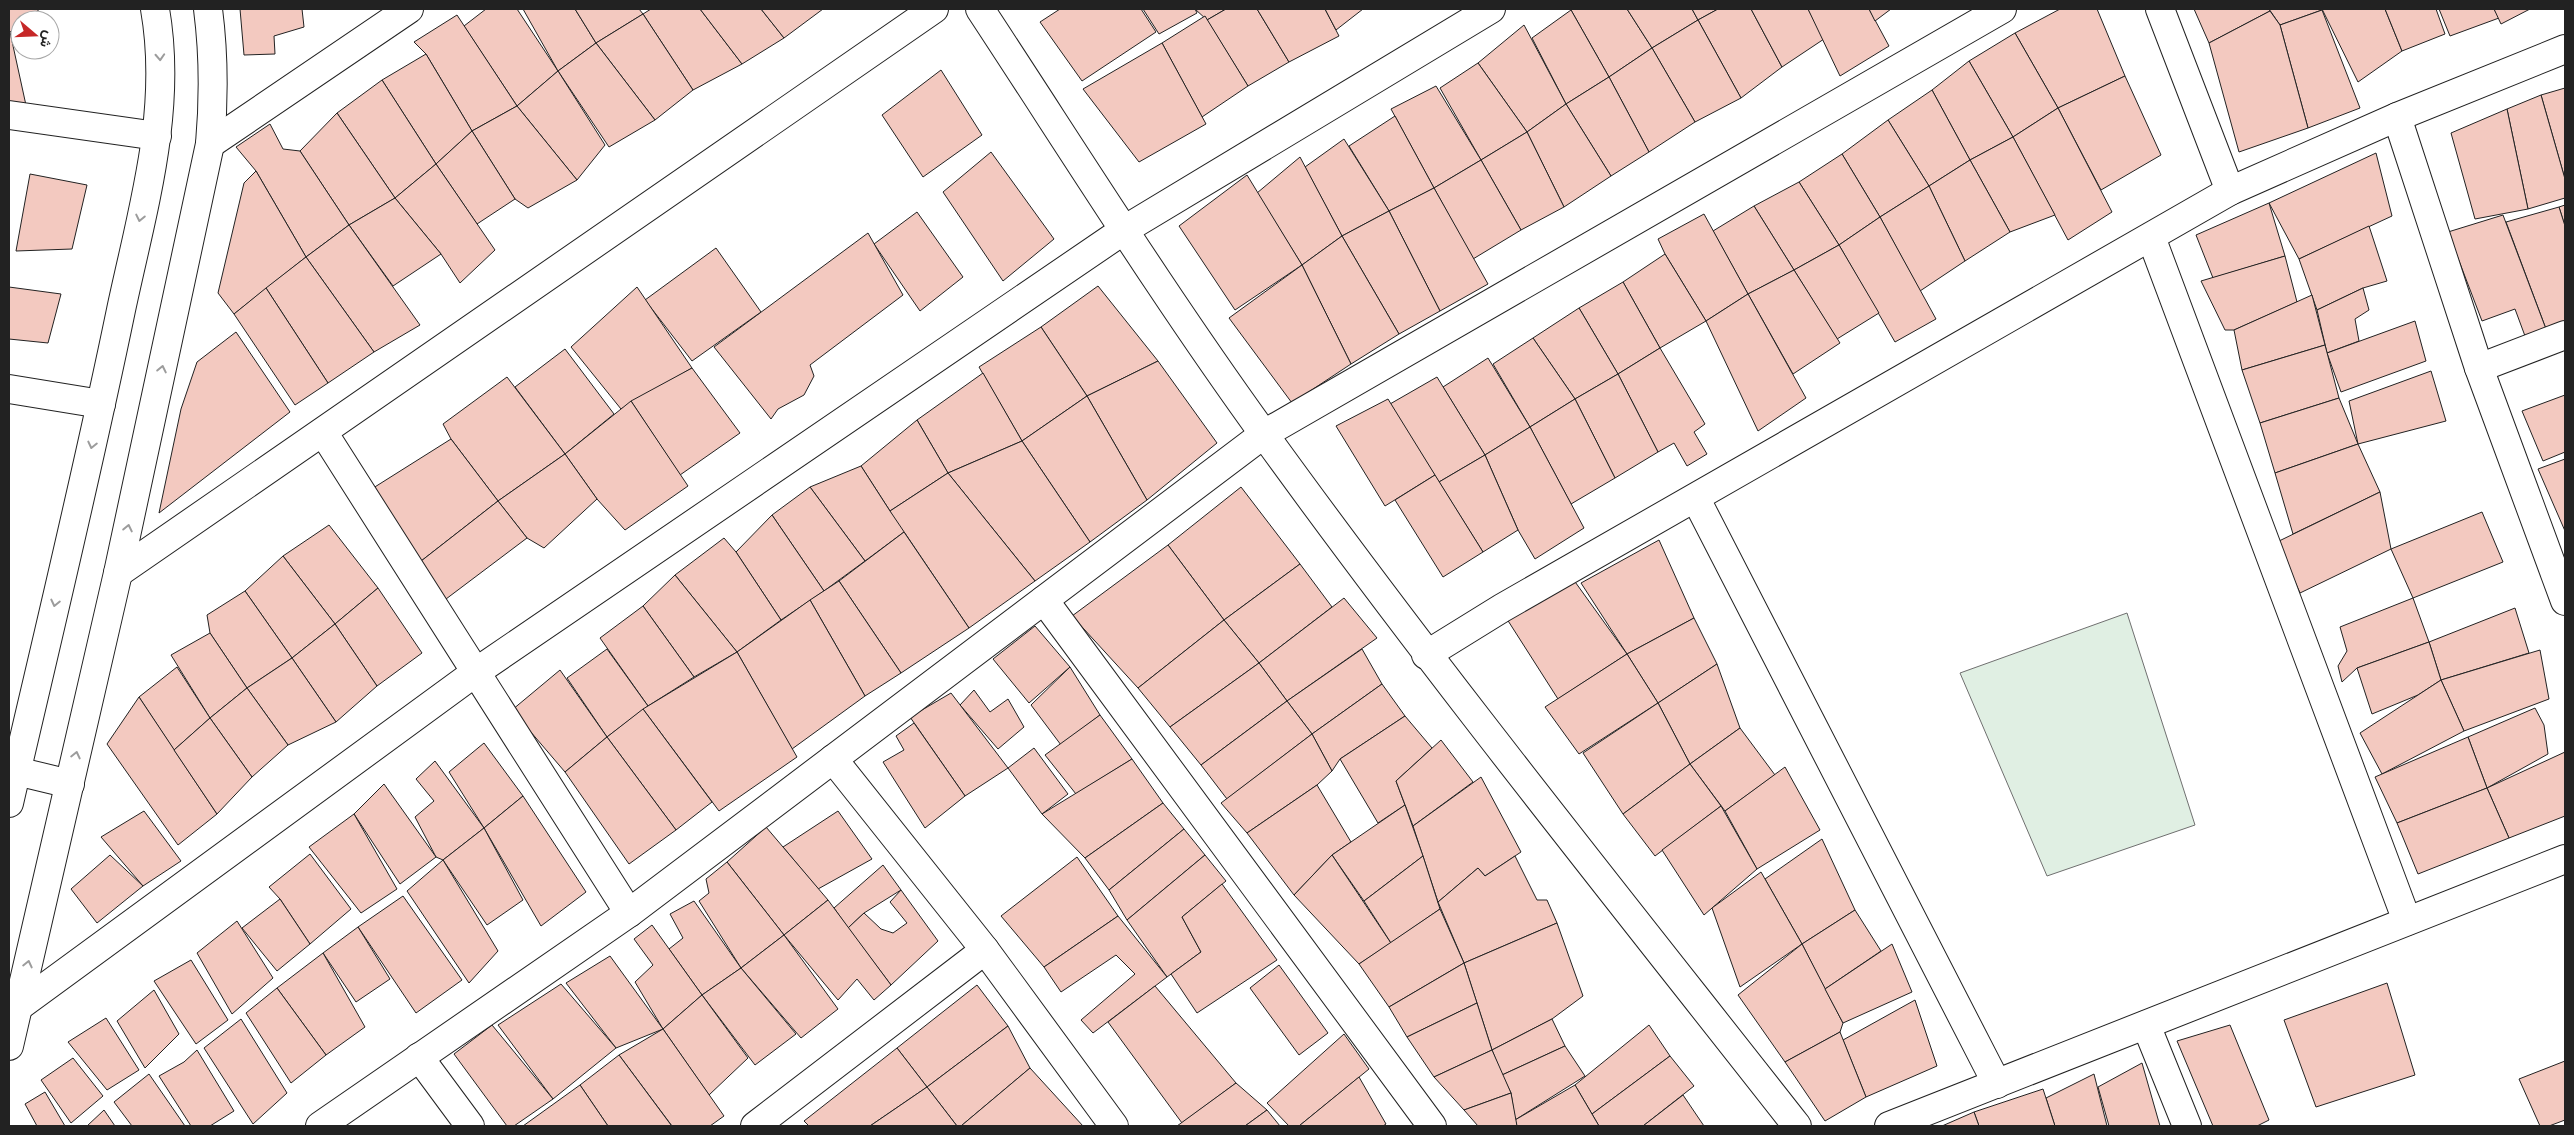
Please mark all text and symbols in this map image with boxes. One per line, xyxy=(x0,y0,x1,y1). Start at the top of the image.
north arrow xyxy=(10,10,60,60)
text: ش xyxy=(35,28,59,50)
one-way arrow xyxy=(155,53,166,61)
one-way arrow xyxy=(135,213,146,222)
one-way arrow xyxy=(156,365,167,373)
one-way arrow xyxy=(87,441,98,450)
one-way arrow xyxy=(122,523,133,532)
one-way arrow xyxy=(50,599,61,608)
one-way arrow xyxy=(70,750,81,759)
one-way arrow xyxy=(22,959,33,968)

